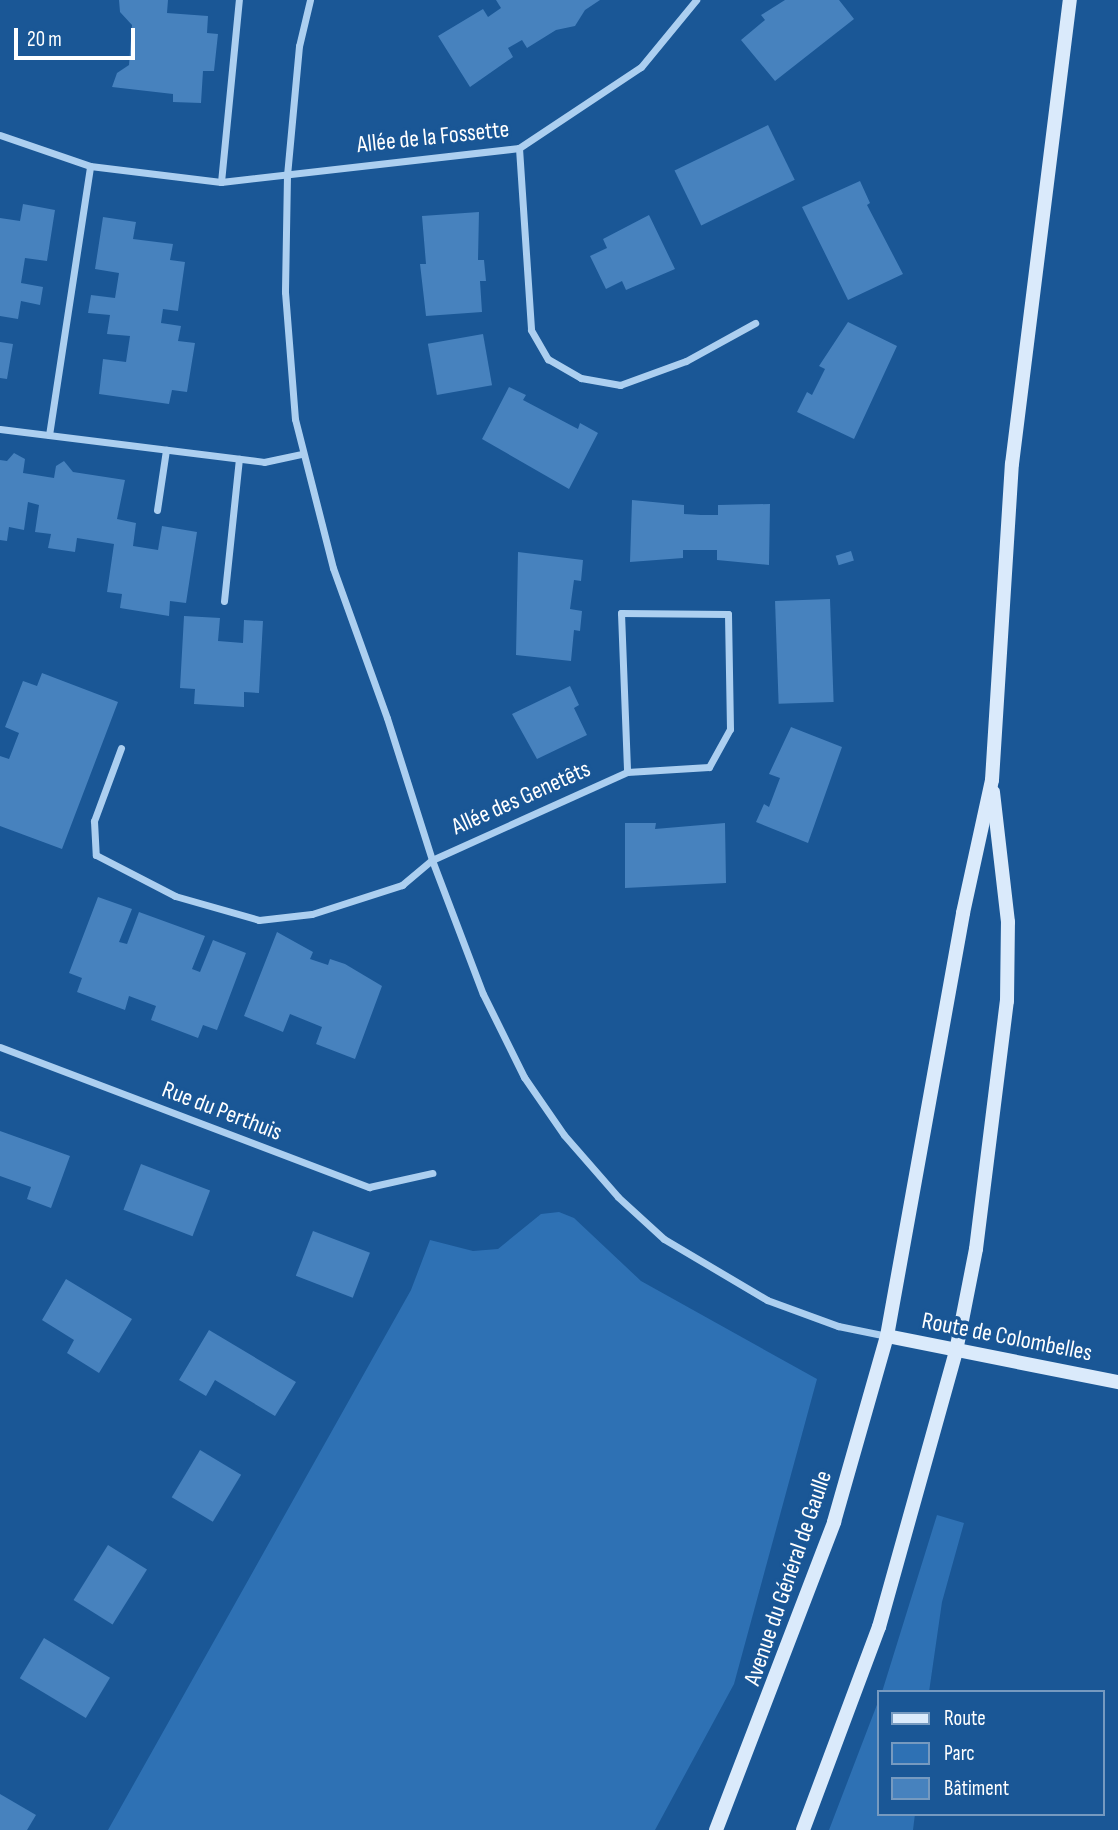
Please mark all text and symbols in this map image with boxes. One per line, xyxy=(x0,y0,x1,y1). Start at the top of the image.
scale bar xyxy=(18,14,138,58)
text: 20 m xyxy=(27,27,62,52)
street label: Allée de la Fossette xyxy=(355,115,511,159)
street label: Allée des Genetêts xyxy=(447,755,595,841)
street label: Rue du Perthuis xyxy=(158,1075,286,1147)
street label: Route de Colombelles xyxy=(919,1306,1095,1368)
street label: Avenue du Général de Gaulle xyxy=(738,1467,838,1689)
legend xyxy=(876,1690,1104,1816)
text: Route xyxy=(944,1706,986,1731)
text: Parc xyxy=(944,1741,975,1766)
text: Bâtiment xyxy=(944,1776,1009,1801)

